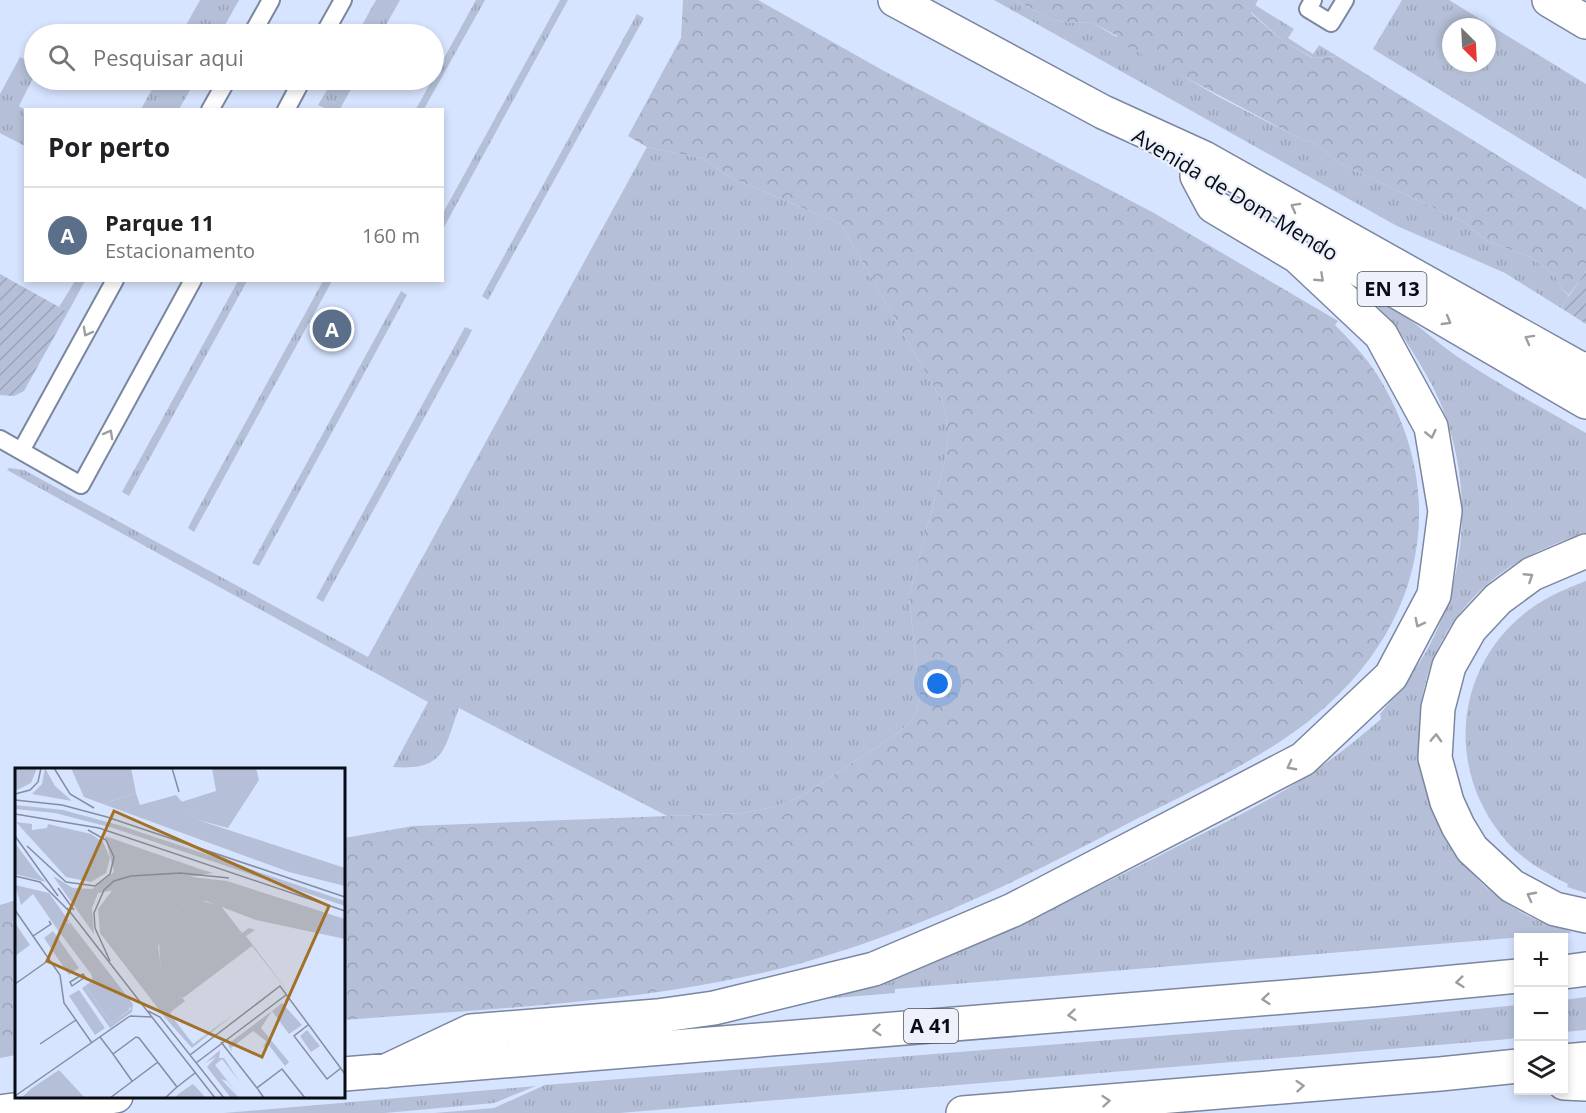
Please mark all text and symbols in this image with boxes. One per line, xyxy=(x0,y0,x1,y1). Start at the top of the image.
north arrow xyxy=(1442,18,1496,72)
search box xyxy=(24,24,444,90)
icon: search xyxy=(45,41,78,74)
text: Pesquisar aqui xyxy=(93,42,244,72)
street label: Avenida de Dom Mendo xyxy=(1127,121,1344,267)
text: Por perto xyxy=(48,129,170,165)
one-way arrow xyxy=(1291,203,1301,214)
text: Parque 11 xyxy=(105,207,214,237)
text: A xyxy=(61,222,74,249)
text: 160 m xyxy=(362,222,420,249)
text: Estacionamento xyxy=(105,237,255,264)
one-way arrow xyxy=(1314,271,1324,282)
road number: EN 13 xyxy=(1358,272,1426,306)
pin: A xyxy=(312,306,352,352)
one-way arrow xyxy=(1441,314,1451,325)
one-way arrow xyxy=(83,325,94,336)
one-way arrow xyxy=(1525,335,1535,347)
one-way arrow xyxy=(1424,429,1437,439)
one-way arrow xyxy=(102,430,113,440)
one-way arrow xyxy=(1522,573,1533,584)
one-way arrow xyxy=(1415,617,1426,628)
your location xyxy=(923,669,952,698)
one-way arrow xyxy=(1430,734,1443,743)
one-way arrow xyxy=(1286,758,1297,770)
inset map xyxy=(15,768,345,1098)
one-way arrow xyxy=(1527,892,1538,903)
map controls xyxy=(1514,933,1568,1095)
button: + xyxy=(1514,933,1568,987)
one-way arrow xyxy=(1456,975,1465,988)
button: − xyxy=(1514,987,1568,1041)
one-way arrow xyxy=(1261,992,1271,1005)
one-way arrow xyxy=(1067,1008,1076,1021)
road number: A 41 xyxy=(904,1009,958,1043)
one-way arrow xyxy=(873,1024,882,1037)
button: layers xyxy=(1514,1041,1568,1095)
one-way arrow xyxy=(1295,1080,1304,1093)
one-way arrow xyxy=(1101,1095,1110,1108)

